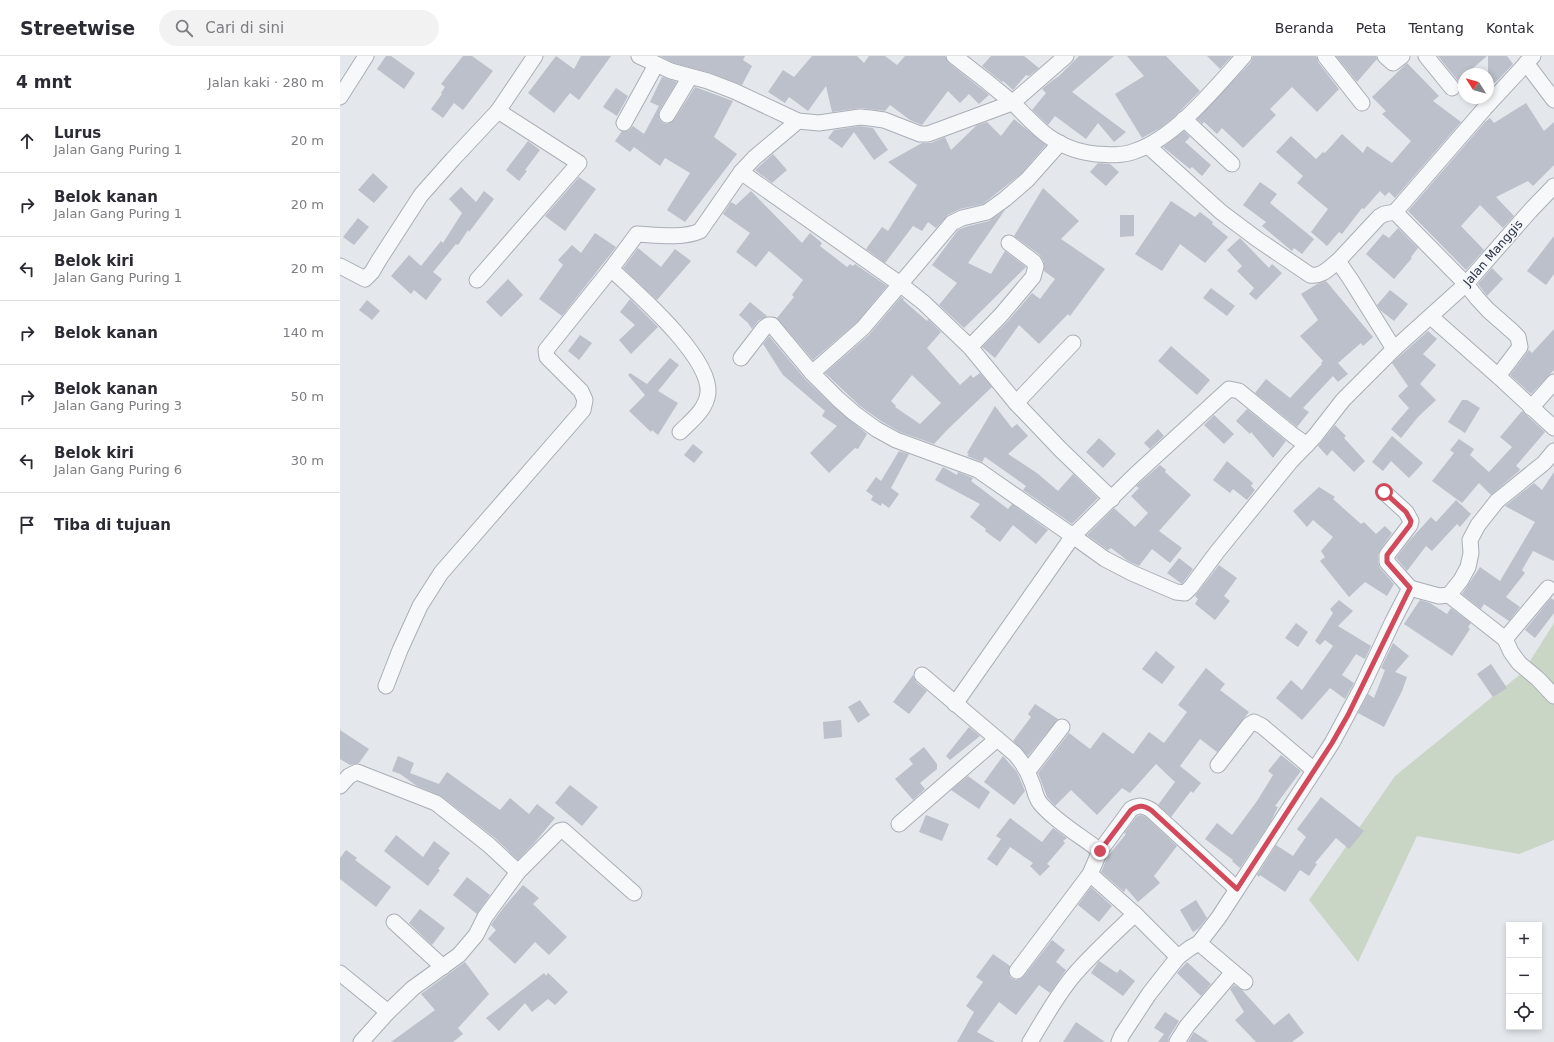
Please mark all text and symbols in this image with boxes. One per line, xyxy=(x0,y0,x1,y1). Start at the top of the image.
search box xyxy=(159,10,439,46)
text: Streetwise xyxy=(20,17,135,39)
icon: search xyxy=(173,17,195,39)
text: Cari di sini xyxy=(205,19,284,37)
text: Beranda xyxy=(1275,20,1334,36)
text: Peta xyxy=(1356,20,1386,36)
text: Tentang xyxy=(1408,20,1464,36)
text: Kontak xyxy=(1486,20,1534,36)
north arrow xyxy=(1458,68,1494,104)
text: 4 mnt xyxy=(16,72,72,92)
text: Jalan kaki · 280 m xyxy=(208,75,324,90)
text: Lurus xyxy=(54,124,101,142)
icon: ahead xyxy=(16,130,38,152)
text: 20 m xyxy=(291,133,324,148)
text: Jalan Gang Puring 1 xyxy=(54,142,182,157)
text: Belok kanan xyxy=(54,188,158,206)
icon: right xyxy=(16,194,38,216)
text: 20 m xyxy=(291,197,324,212)
text: Jalan Gang Puring 1 xyxy=(54,206,182,221)
street label: Jalan Manggis xyxy=(1460,217,1526,290)
text: Belok kiri xyxy=(54,252,134,270)
icon: left xyxy=(16,258,38,280)
text: 20 m xyxy=(291,261,324,276)
text: Jalan Gang Puring 1 xyxy=(54,270,182,285)
icon: right xyxy=(16,322,38,344)
text: Belok kanan xyxy=(54,324,158,342)
text: 140 m xyxy=(282,325,324,340)
text: Belok kanan xyxy=(54,380,158,398)
icon: right xyxy=(16,386,38,408)
text: 50 m xyxy=(291,389,324,404)
text: Jalan Gang Puring 3 xyxy=(54,398,182,413)
text: Belok kiri xyxy=(54,444,134,462)
icon: left xyxy=(16,450,38,472)
text: 30 m xyxy=(291,453,324,468)
text: Jalan Gang Puring 6 xyxy=(54,462,182,477)
route start xyxy=(1375,483,1393,501)
icon: arrive xyxy=(16,514,38,536)
text: Tiba di tujuan xyxy=(54,516,171,534)
route end xyxy=(1091,842,1109,860)
map controls xyxy=(1506,922,1542,1030)
button: + xyxy=(1506,922,1542,958)
button: − xyxy=(1506,958,1542,994)
button: locate xyxy=(1506,994,1542,1030)

